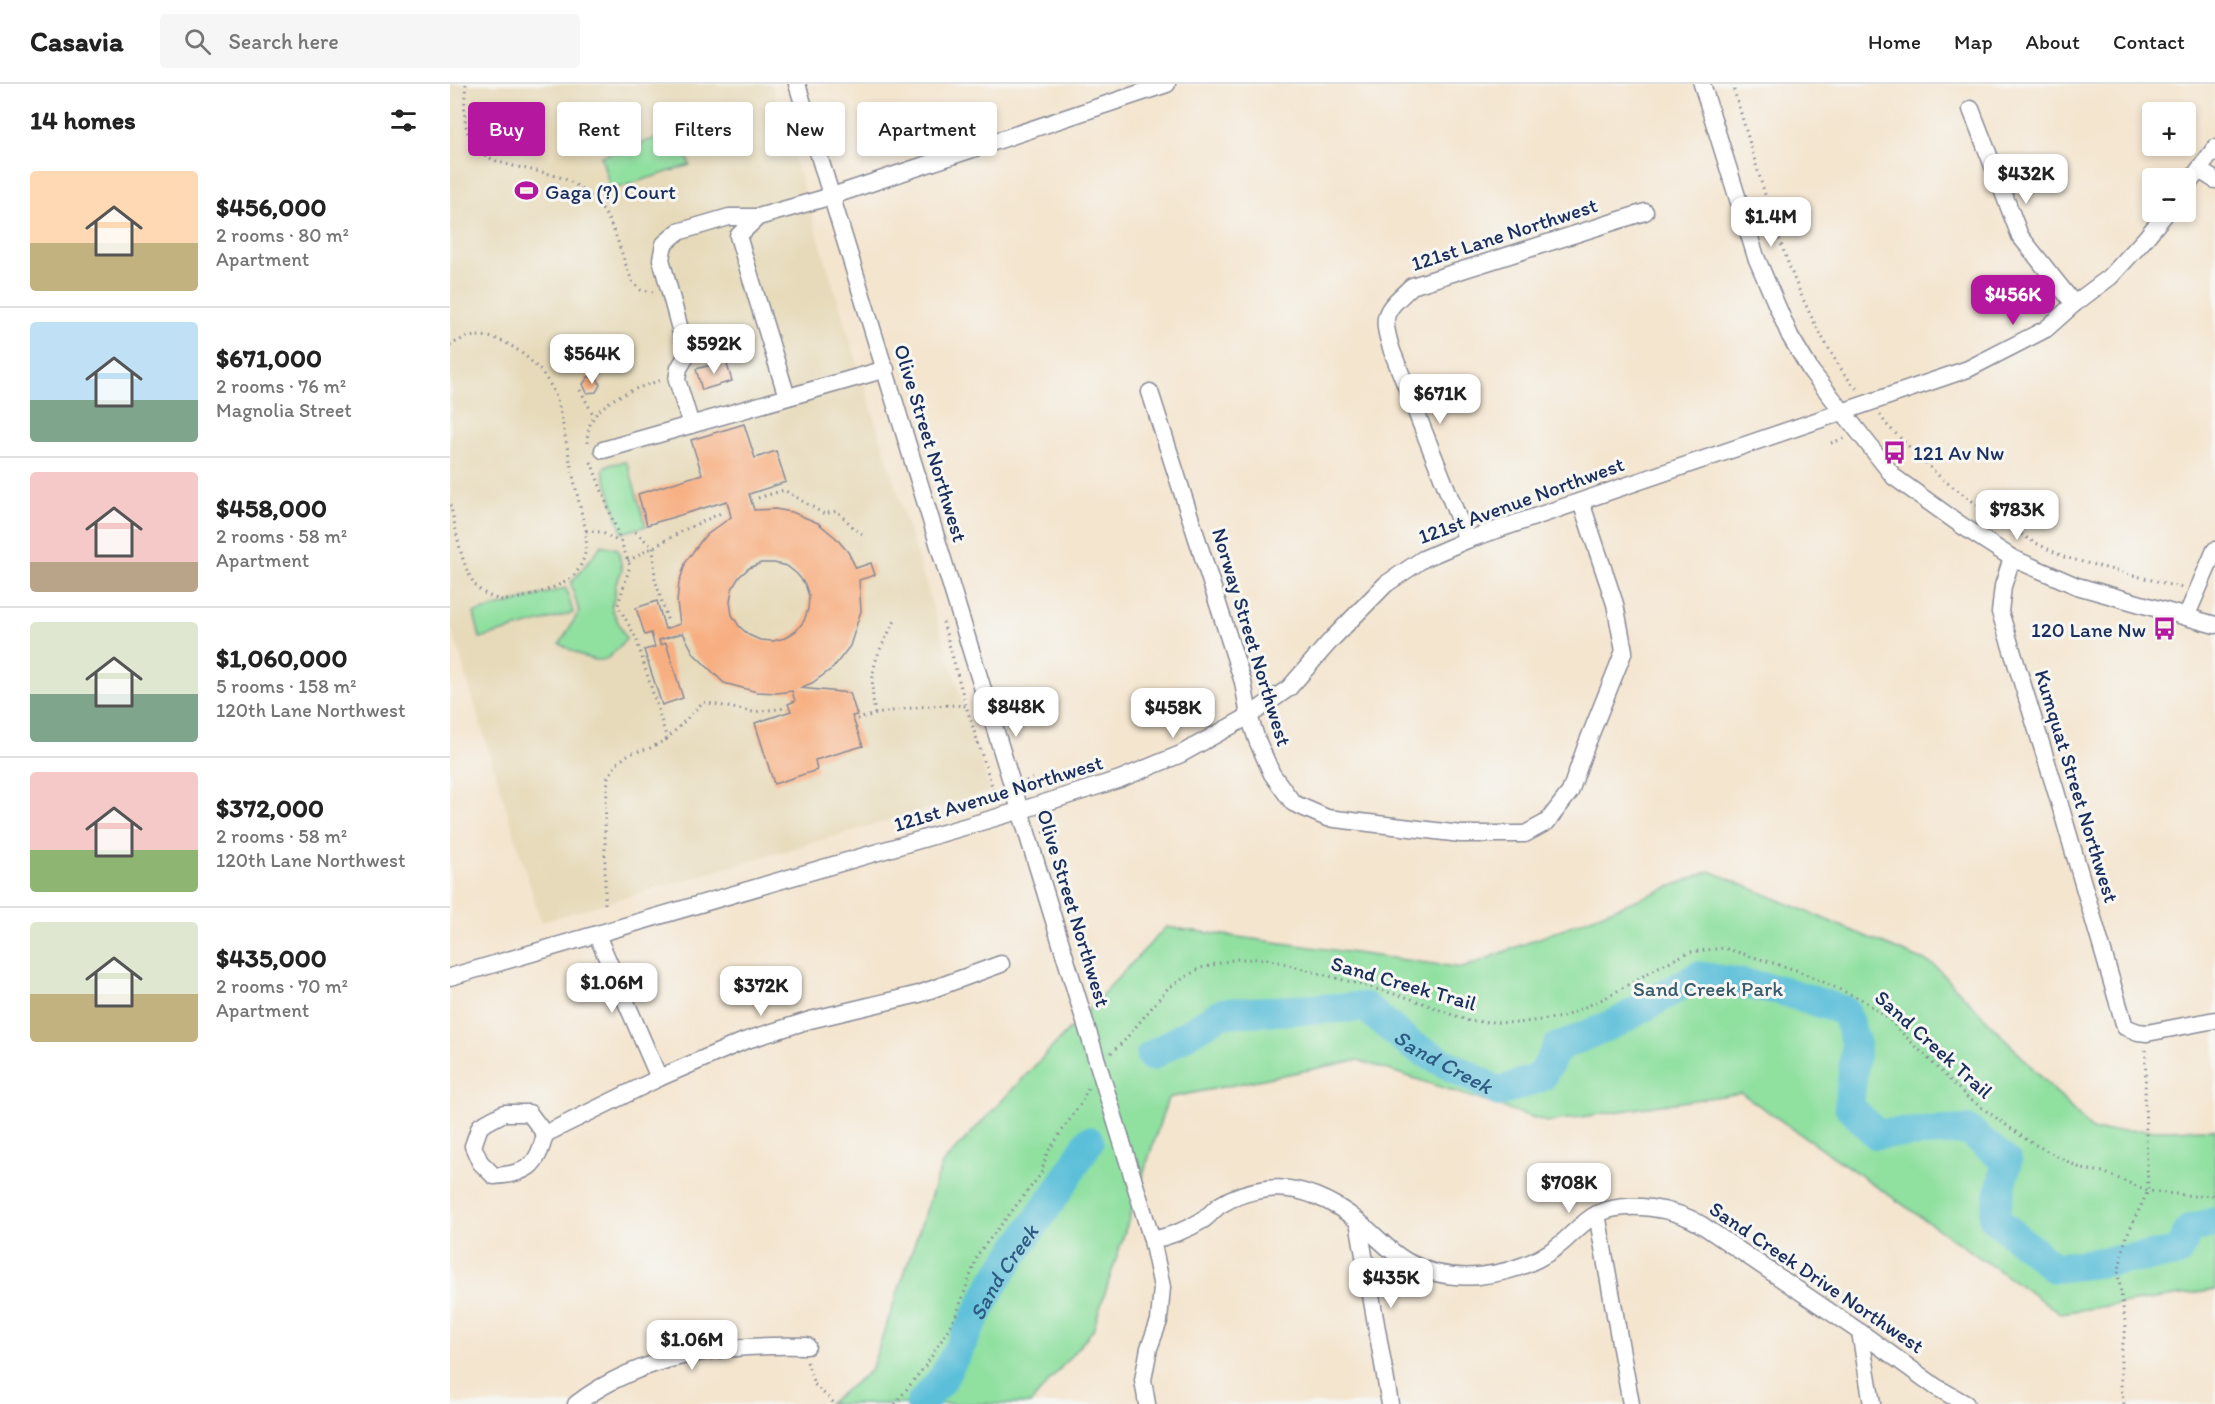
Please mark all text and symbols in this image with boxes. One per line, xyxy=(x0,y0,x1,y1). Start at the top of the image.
search box xyxy=(160,14,580,68)
text: Casavia xyxy=(30,24,124,58)
icon: search xyxy=(181,25,214,58)
text: Search here xyxy=(229,28,339,55)
text: Home xyxy=(1868,29,1921,54)
text: Map xyxy=(1954,29,1993,54)
text: About xyxy=(2026,29,2080,54)
text: Contact xyxy=(2113,29,2185,54)
chip: Buy xyxy=(468,102,545,156)
chip: Rent xyxy=(557,102,641,156)
chip: Filters xyxy=(653,102,753,156)
chip: New xyxy=(765,102,845,156)
chip: Apartment xyxy=(857,102,997,156)
map controls xyxy=(2142,102,2196,222)
button: + xyxy=(2142,102,2196,156)
text: 14 homes xyxy=(30,104,136,136)
icon: filters xyxy=(387,104,420,137)
pin: $432K xyxy=(1984,154,2068,205)
text: $432K xyxy=(1998,161,2054,185)
button: − xyxy=(2142,168,2196,222)
sports icon: Gaga (?) Court xyxy=(514,178,540,204)
place label: Gaga (?) Court xyxy=(545,179,676,204)
text: $456,000 xyxy=(216,191,326,223)
street label: 121st Lane Northwest xyxy=(1408,192,1600,276)
icon: home xyxy=(78,195,150,267)
pin: $1.4M xyxy=(1729,197,1813,248)
text: $1.4M xyxy=(1745,204,1797,228)
text: 2 rooms · 80 m² xyxy=(216,223,349,247)
text: Apartment xyxy=(216,247,309,271)
pin: $456K xyxy=(1971,275,2055,326)
text: $456K xyxy=(1985,282,2041,306)
pin: $592K xyxy=(672,324,756,375)
text: $592K xyxy=(687,331,741,355)
pin: $564K xyxy=(550,334,634,385)
text: $564K xyxy=(564,341,620,365)
street label: Olive Street Northwest xyxy=(889,341,973,545)
text: $671,000 xyxy=(216,342,322,374)
icon: home xyxy=(78,346,150,418)
text: 2 rooms · 76 m² xyxy=(216,374,346,398)
pin: $671K xyxy=(1398,374,1482,425)
text: $671K xyxy=(1414,381,1466,405)
text: Magnolia Street xyxy=(216,398,352,422)
bus stop icon: 121 Av Nw xyxy=(1882,439,1908,465)
place label: 121 Av Nw xyxy=(1913,440,2004,465)
street label: 121st Avenue Northwest xyxy=(1415,451,1628,549)
pin: $783K xyxy=(1975,490,2059,541)
text: $458,000 xyxy=(216,492,327,524)
icon: home xyxy=(78,496,150,568)
text: $783K xyxy=(1990,497,2044,521)
text: 2 rooms · 58 m² xyxy=(216,524,347,548)
street label: Norway Street Northwest xyxy=(1207,525,1297,749)
text: Apartment xyxy=(216,548,309,572)
bus stop icon: 120 Lane Nw xyxy=(2151,616,2177,642)
place label: 120 Lane Nw xyxy=(2031,617,2146,642)
text: $1,060,000 xyxy=(216,642,347,674)
icon: home xyxy=(78,646,150,718)
street label: Kumquat Street Northwest xyxy=(2030,667,2124,906)
text: 5 rooms · 158 m² xyxy=(216,674,357,698)
pin: $848K xyxy=(974,687,1058,738)
pin: $458K xyxy=(1131,688,1215,739)
text: $848K xyxy=(988,694,1044,718)
text: $458K xyxy=(1145,695,1201,719)
text: 120th Lane Northwest xyxy=(216,698,406,722)
street label: 121st Avenue Northwest xyxy=(890,749,1106,837)
text: $372,000 xyxy=(216,792,324,824)
icon: home xyxy=(78,796,150,868)
street label: Olive Street Northwest xyxy=(1032,806,1116,1010)
text: 2 rooms · 58 m² xyxy=(216,824,347,848)
text: 120th Lane Northwest xyxy=(216,848,406,872)
text: $435,000 xyxy=(216,942,327,974)
icon: home xyxy=(78,946,150,1018)
street label: Sand Creek Trail xyxy=(1328,950,1480,1016)
pin: $1.06M xyxy=(563,963,661,1014)
pin: $372K xyxy=(719,966,803,1017)
text: $1.06M xyxy=(581,970,643,994)
text: $372K xyxy=(734,973,788,997)
text: 2 rooms · 70 m² xyxy=(216,974,348,998)
park label: Sand Creek Park xyxy=(1633,976,1783,1001)
street label: Sand Creek Trail xyxy=(1870,985,1998,1104)
text: Apartment xyxy=(216,998,309,1022)
water label: Sand Creek xyxy=(1389,1023,1499,1100)
pin: $708K xyxy=(1527,1163,1611,1214)
text: $708K xyxy=(1541,1170,1597,1194)
street label: Sand Creek Drive Northwest xyxy=(1705,1196,1929,1358)
water label: Sand Creek xyxy=(963,1218,1045,1325)
pin: $435K xyxy=(1349,1258,1433,1309)
text: $435K xyxy=(1363,1265,1419,1289)
pin: $1.06M xyxy=(643,1320,741,1371)
text: $1.06M xyxy=(661,1327,723,1351)

